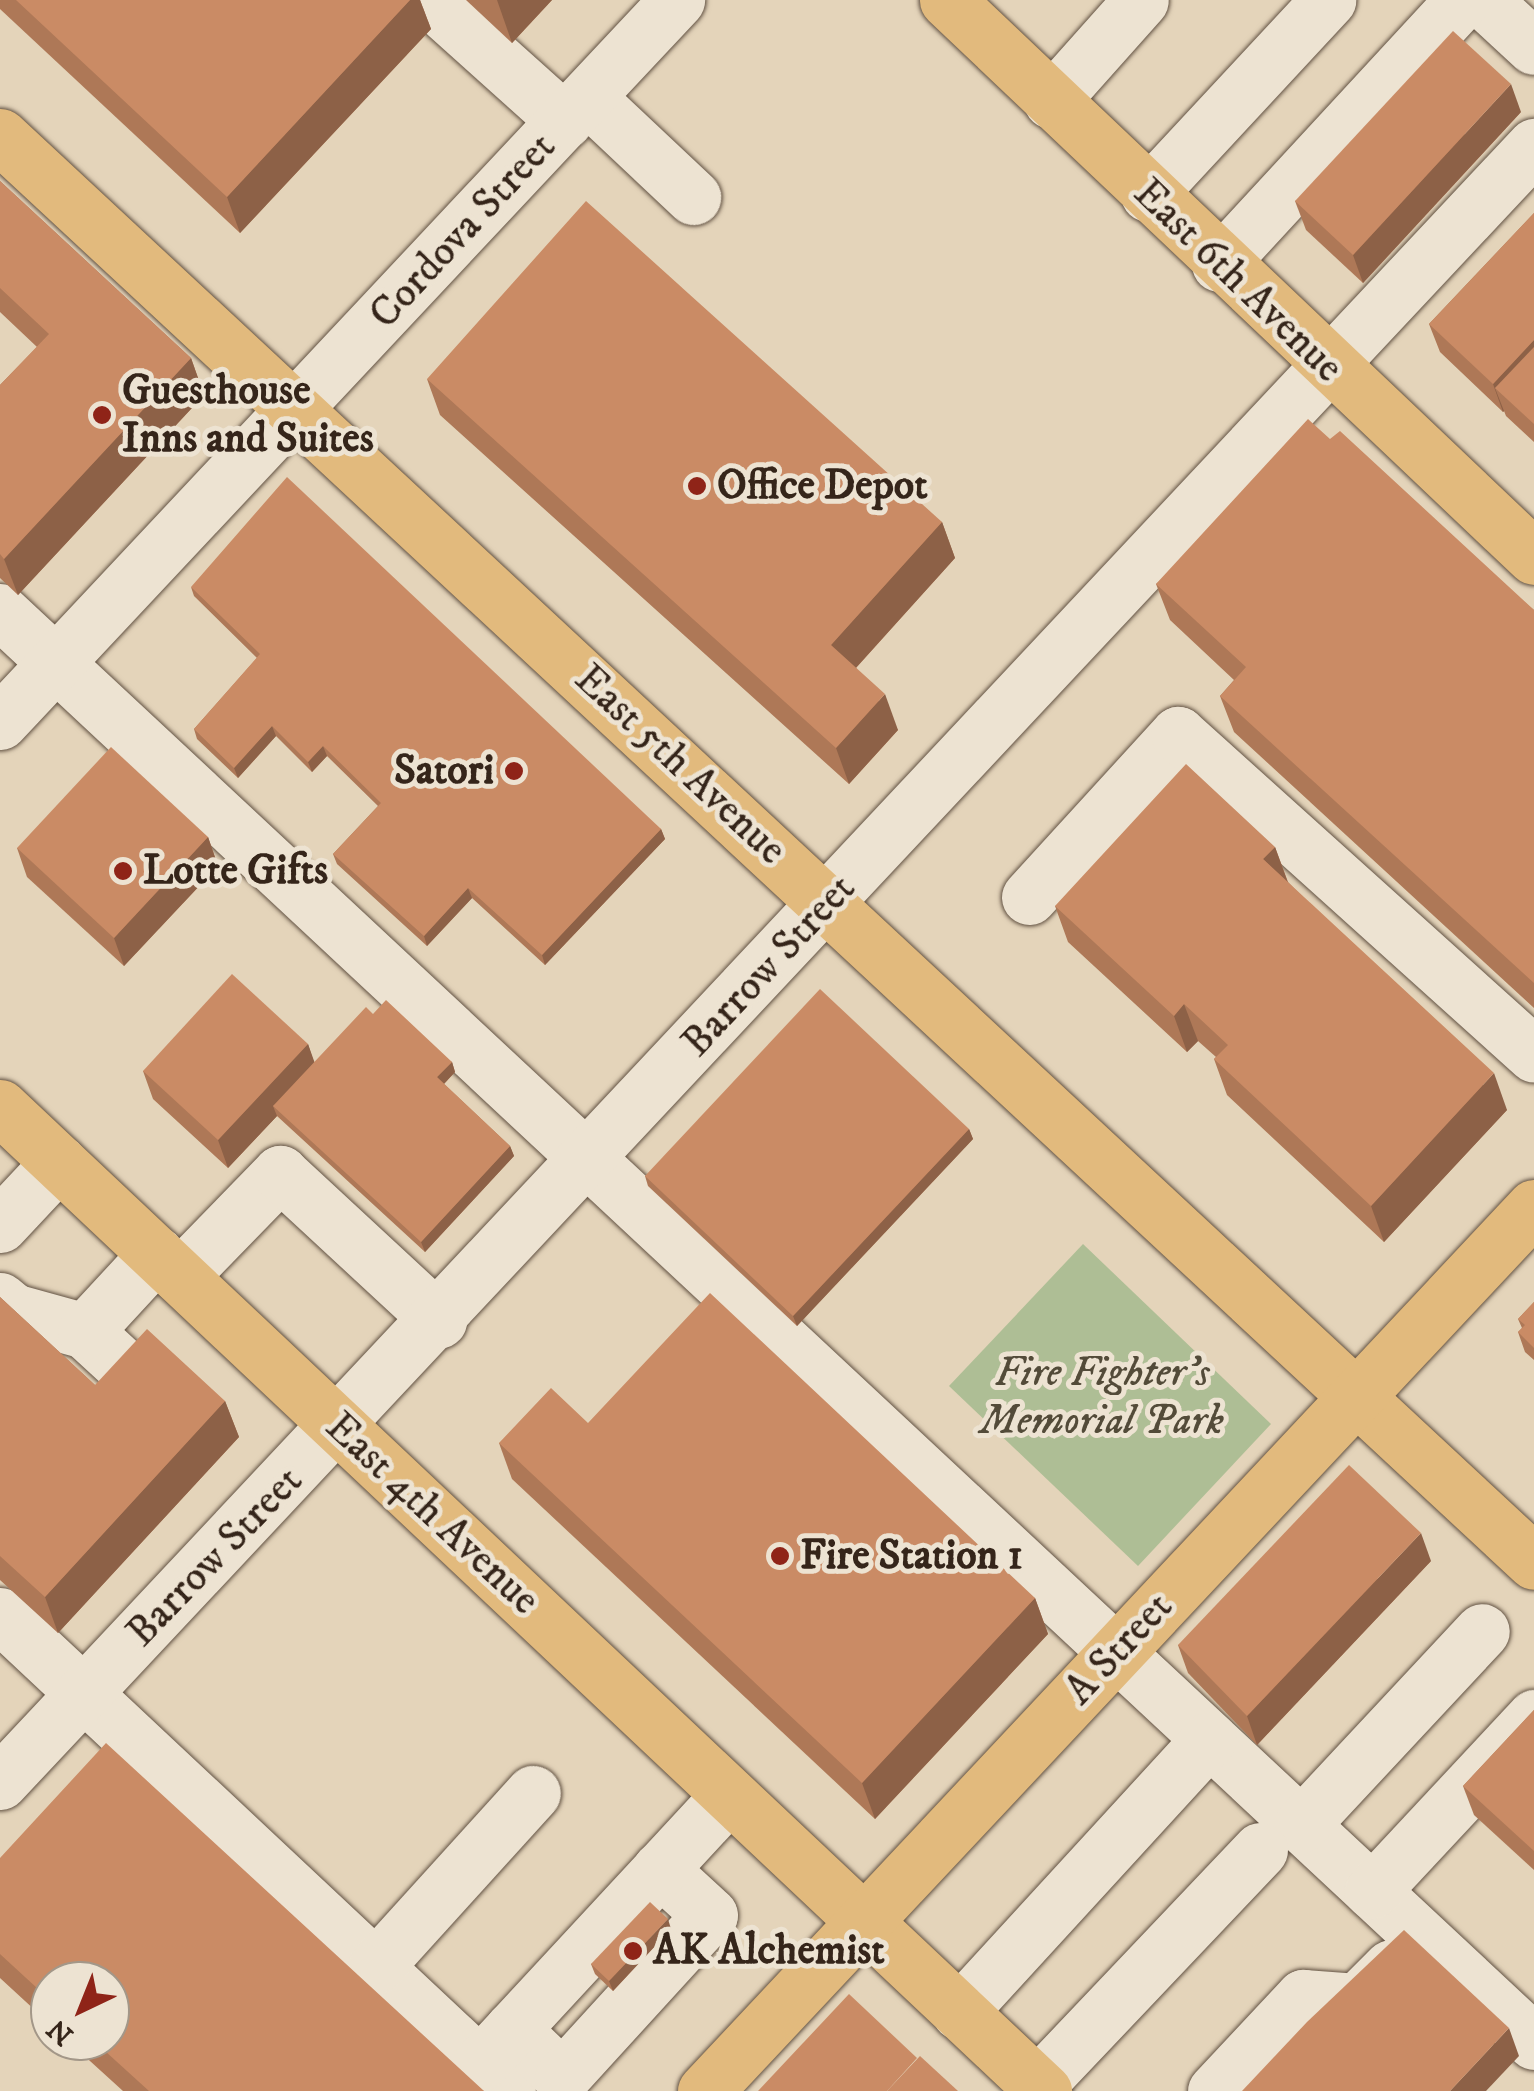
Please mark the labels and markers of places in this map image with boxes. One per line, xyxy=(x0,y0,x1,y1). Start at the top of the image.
place label: Guesthouse Inns and Suites xyxy=(122,366,374,464)
marker: Guesthouse Inns and Suites xyxy=(91,404,113,426)
place label: Office Depot xyxy=(717,461,928,511)
marker: Office Depot xyxy=(686,475,708,497)
place label: Satori xyxy=(394,746,494,796)
marker: Satori xyxy=(503,760,525,782)
place label: Lotte Gifts xyxy=(143,846,328,896)
marker: Lotte Gifts xyxy=(112,860,134,882)
place label: Fire Station 1 xyxy=(800,1531,1023,1581)
marker: Fire Station 1 xyxy=(769,1545,791,1567)
place label: AK Alchemist xyxy=(653,1926,885,1976)
marker: AK Alchemist xyxy=(622,1940,644,1962)

